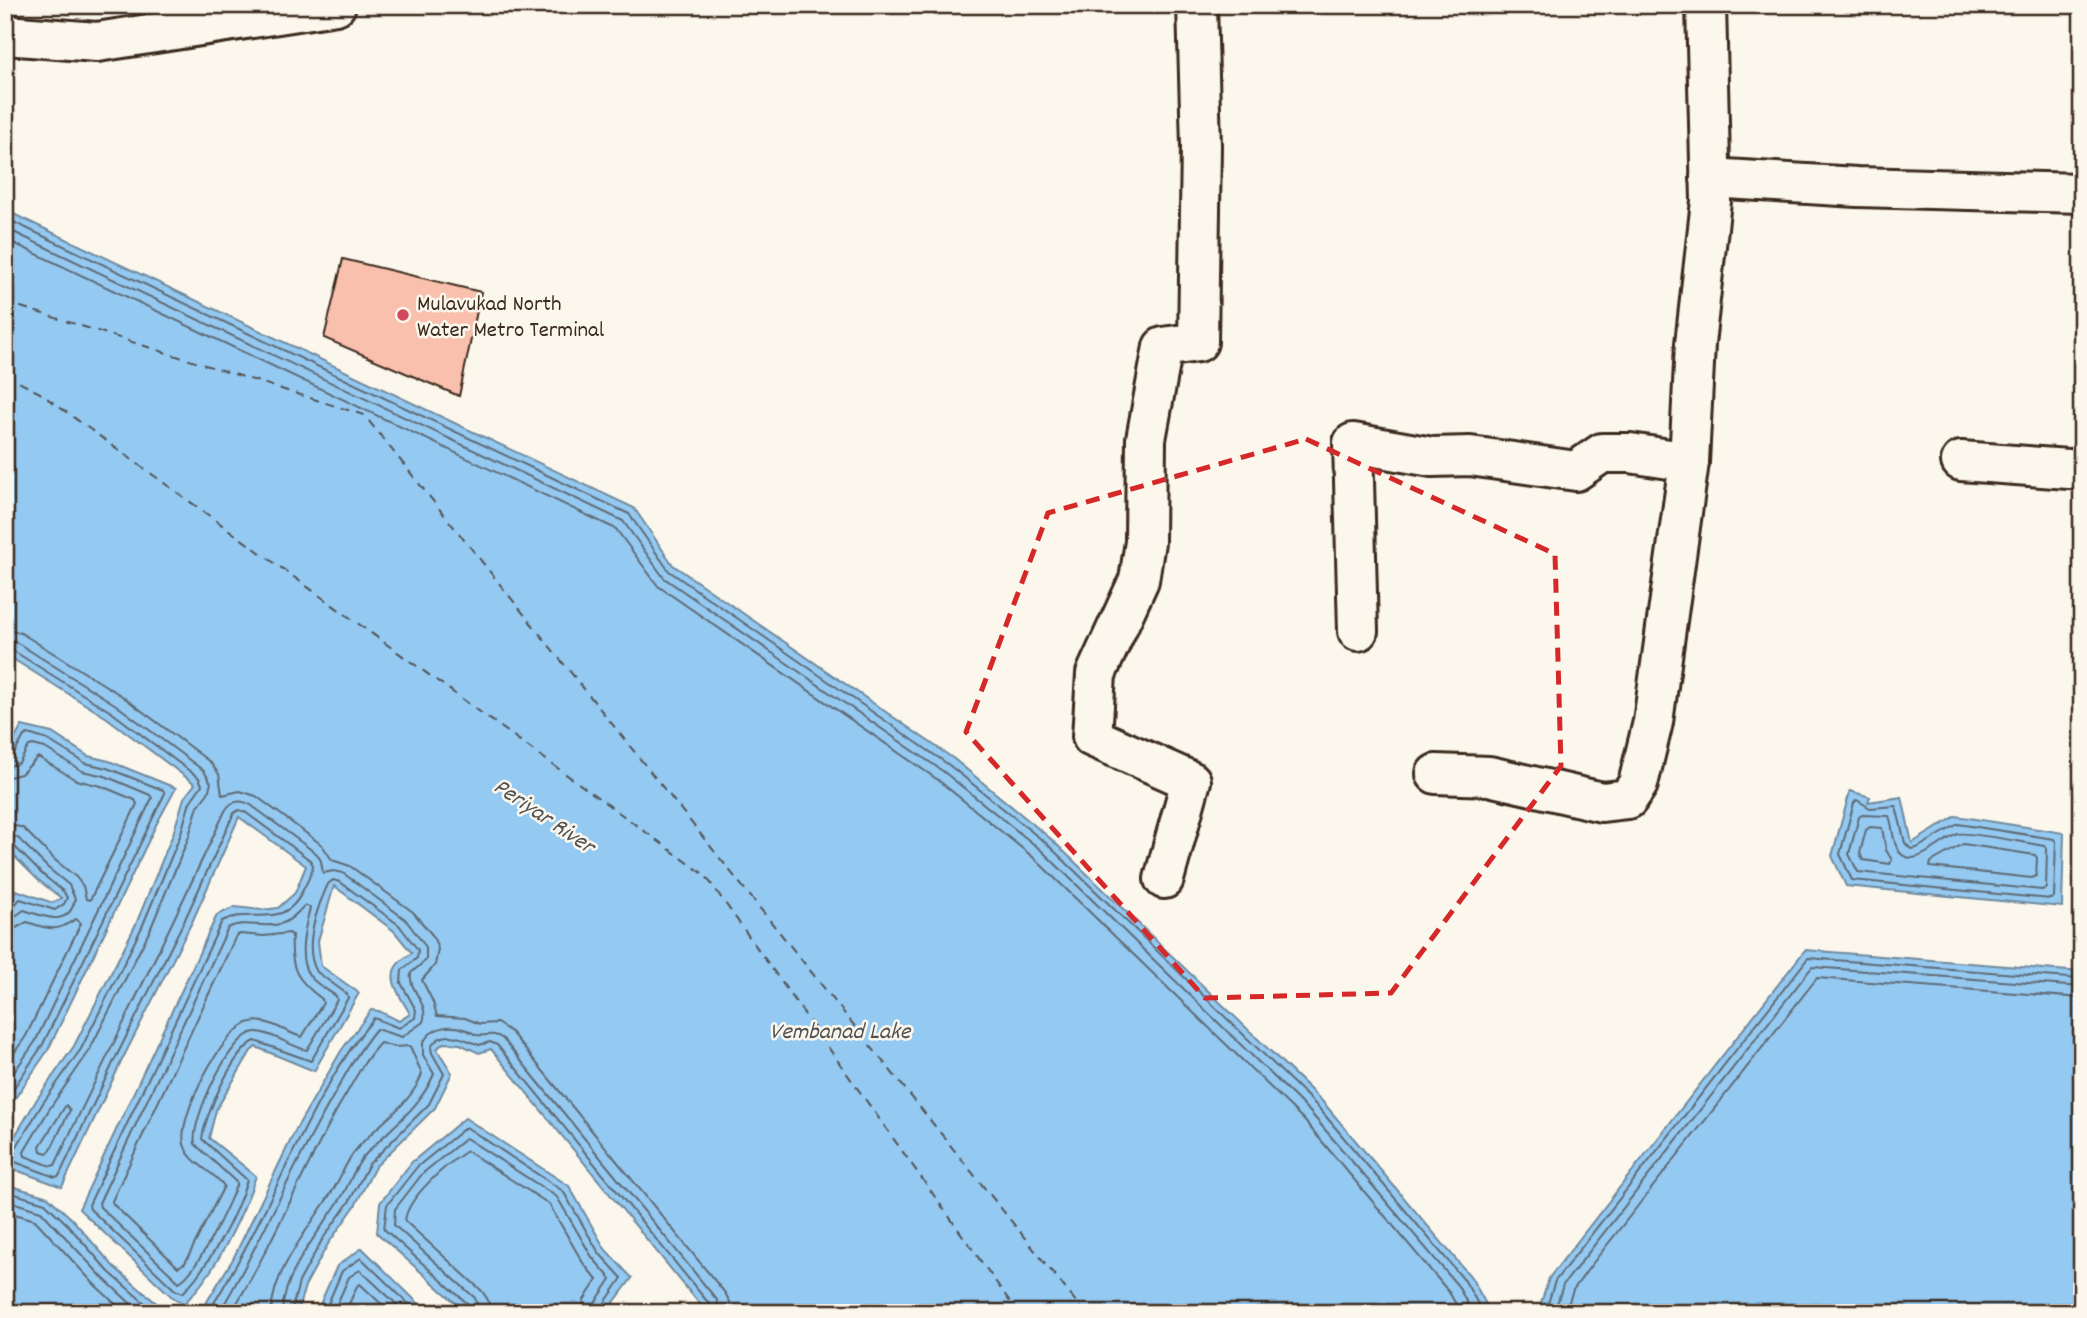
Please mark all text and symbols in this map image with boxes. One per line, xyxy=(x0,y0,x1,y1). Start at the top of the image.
place label: Mulavukad North Water Metro Terminal xyxy=(417,289,605,348)
marker: Mulavukad North Water Metro Terminal xyxy=(395,307,411,323)
water label: Periyar River xyxy=(486,771,603,866)
water label: Vembanad Lake xyxy=(770,1016,912,1050)

